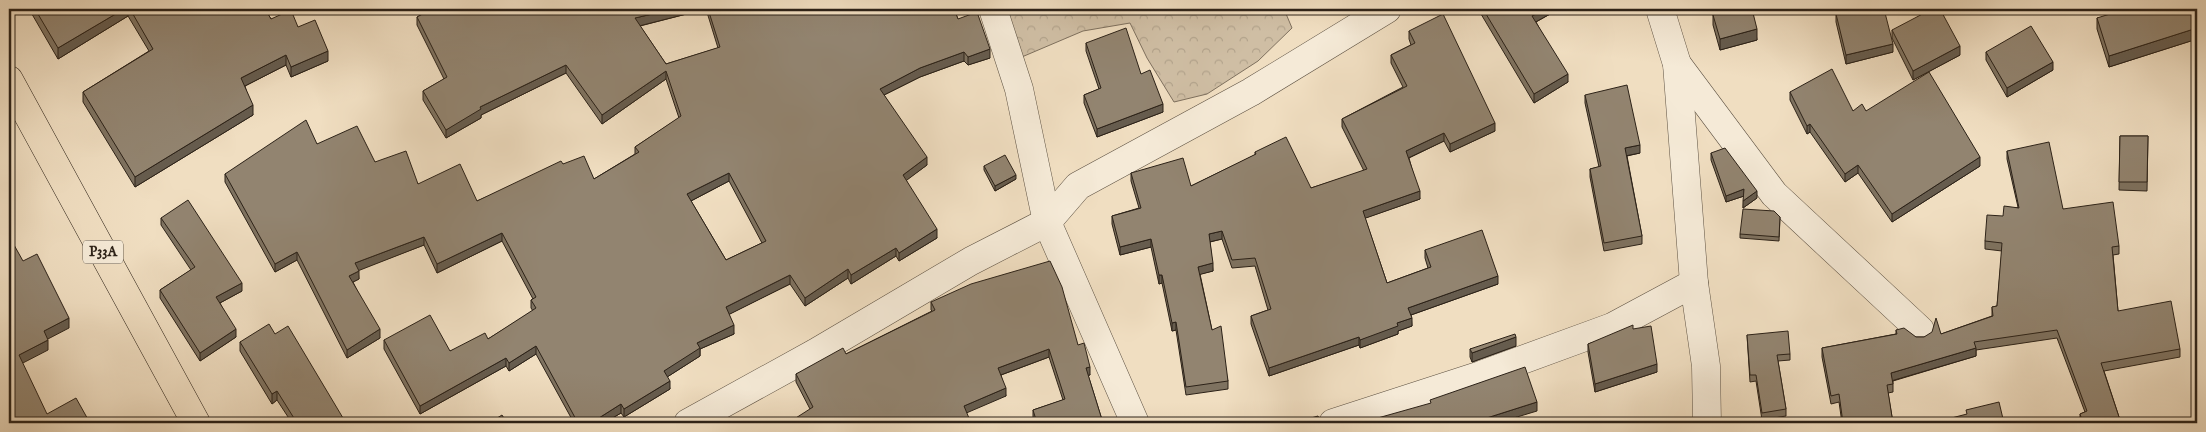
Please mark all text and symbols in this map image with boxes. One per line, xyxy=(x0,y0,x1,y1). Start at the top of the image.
road number: P33A xyxy=(83,240,123,264)

